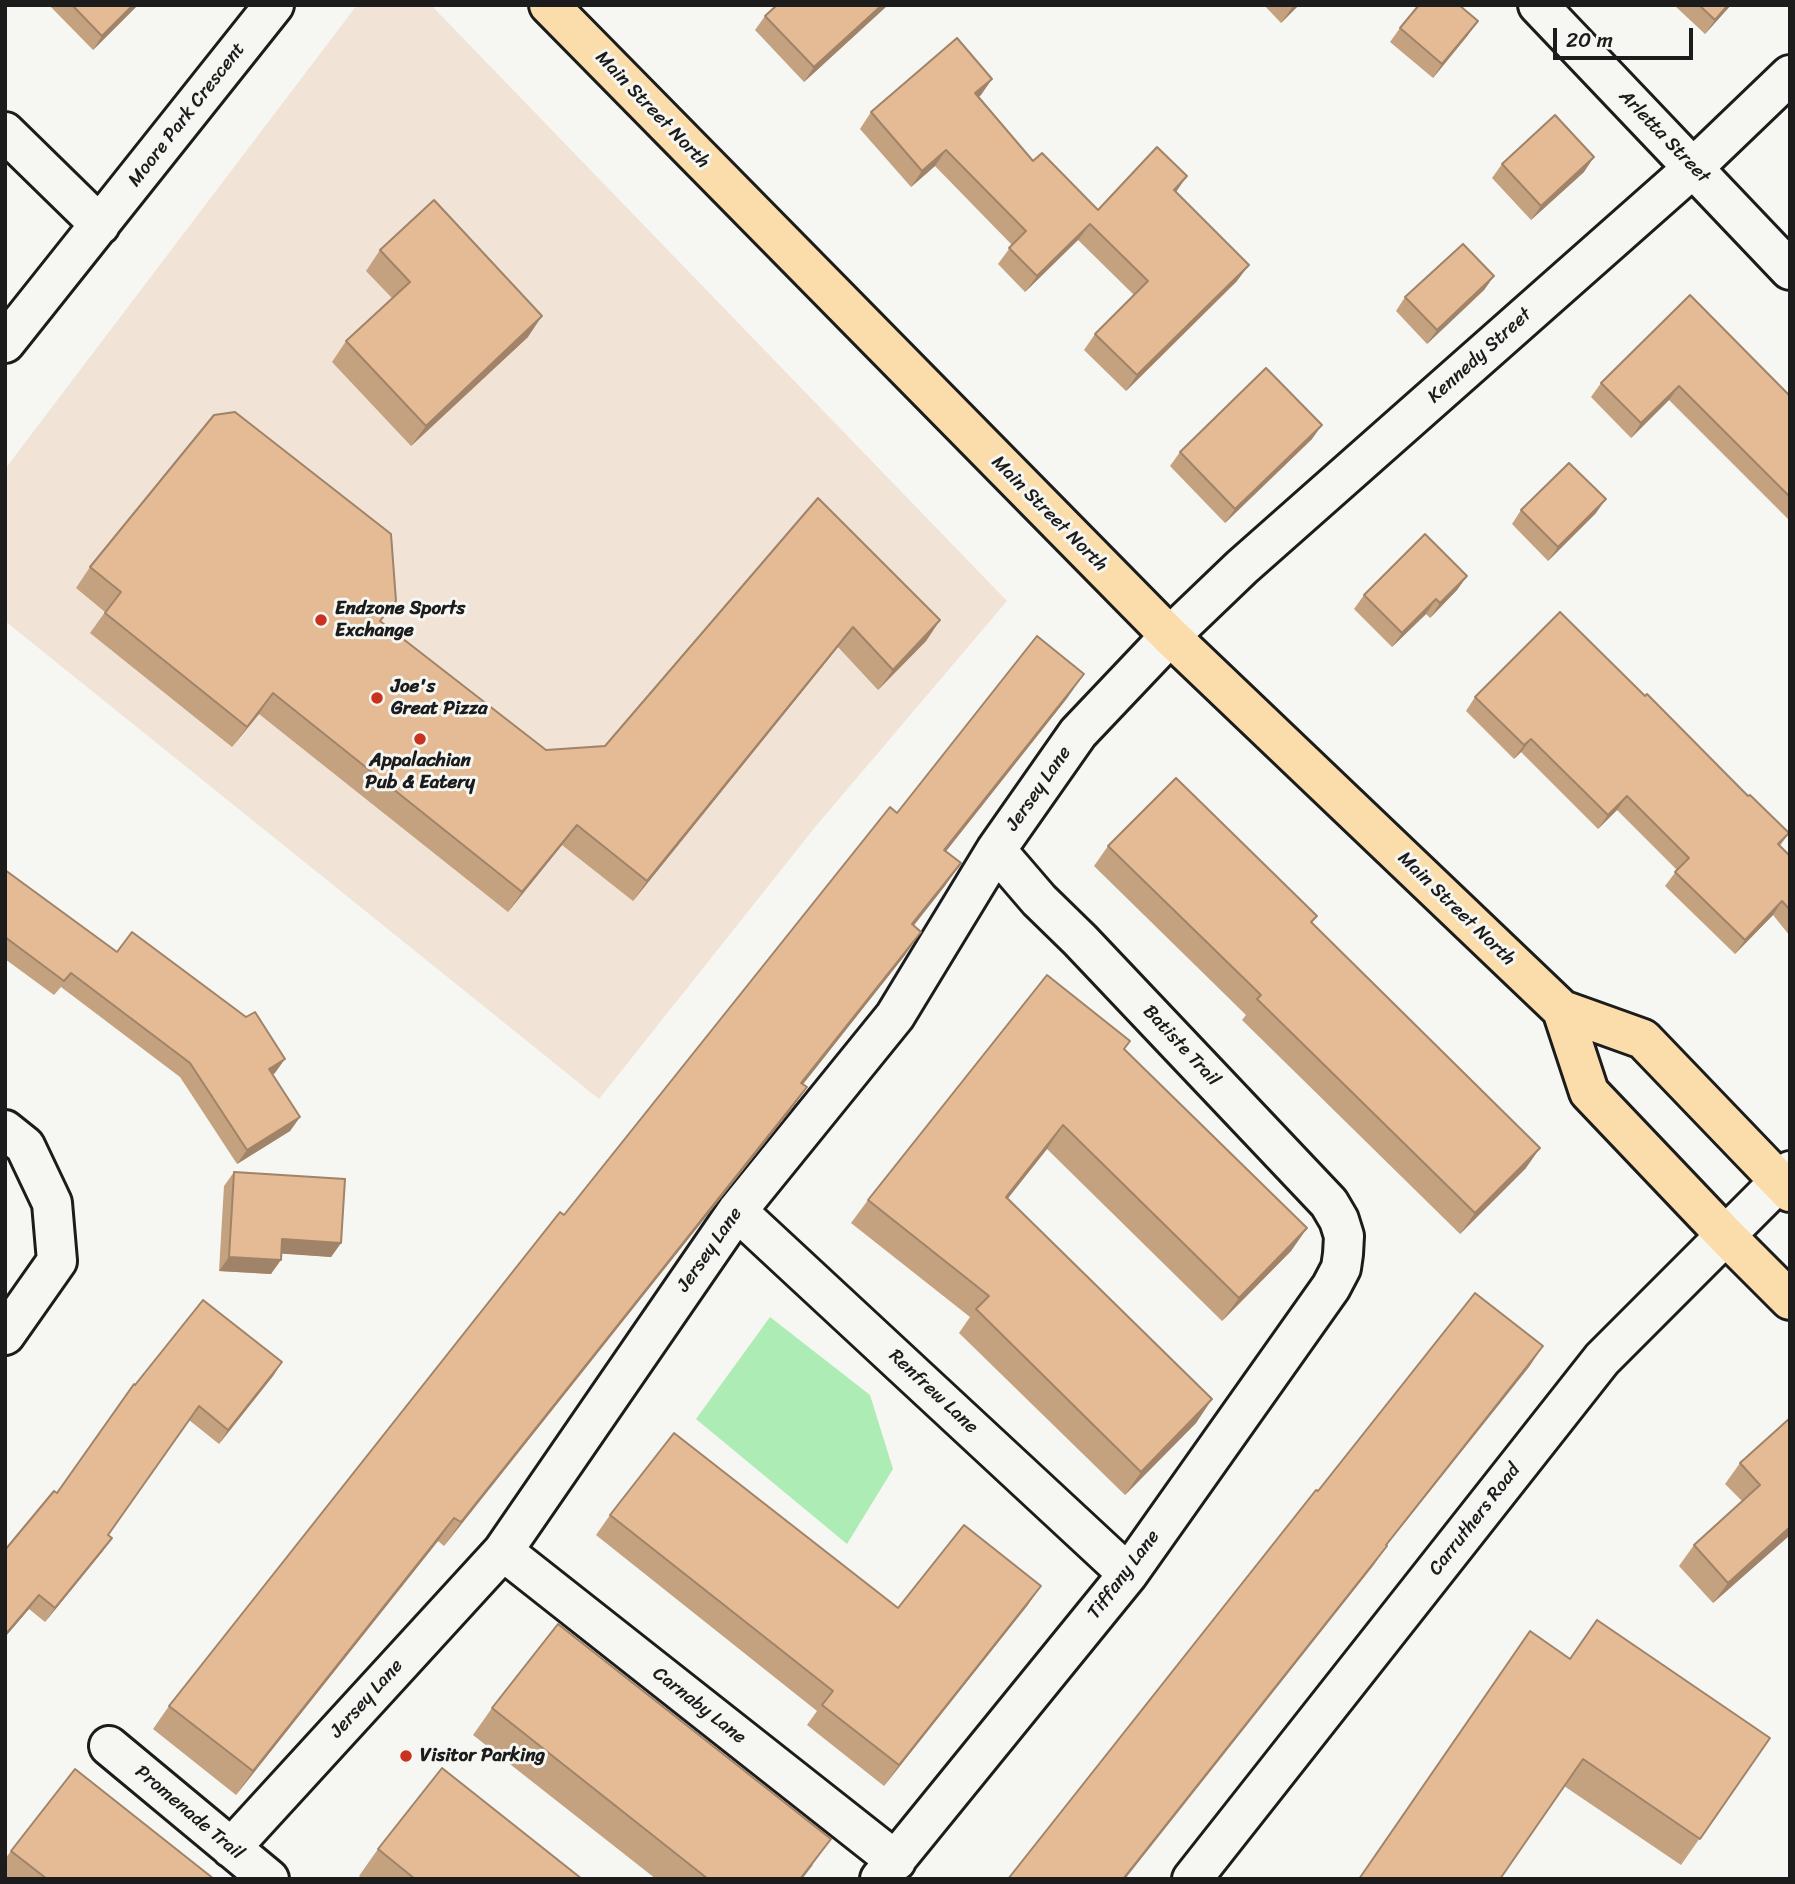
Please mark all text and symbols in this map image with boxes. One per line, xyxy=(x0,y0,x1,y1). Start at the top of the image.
scale bar xyxy=(1557,14,1697,58)
text: 20 m xyxy=(1566,21,1613,59)
street label: Moore Park Crescent xyxy=(124,38,250,192)
street label: Main Street North xyxy=(590,47,714,173)
street label: Arletta Street xyxy=(1614,86,1714,188)
street label: Kennedy Street xyxy=(1423,304,1537,408)
street label: Main Street North xyxy=(986,451,1112,577)
place label: Endzone Sports Exchange xyxy=(335,598,465,642)
marker: Endzone Sports Exchange xyxy=(313,612,329,628)
place label: Joe's Great Pizza xyxy=(391,676,488,720)
marker: Joe's Great Pizza xyxy=(369,690,385,706)
marker: Appalachian Pub & Eatery xyxy=(412,731,428,747)
street label: Jersey Lane xyxy=(1002,742,1076,836)
place label: Appalachian Pub & Eatery xyxy=(365,750,475,794)
street label: Main Street North xyxy=(1393,847,1519,971)
street label: Batiste Trail xyxy=(1138,1001,1224,1091)
street label: Jersey Lane xyxy=(673,1203,747,1297)
street label: Renfrew Lane xyxy=(884,1345,982,1439)
street label: Carruthers Road xyxy=(1424,1460,1526,1580)
street label: Tiffany Lane xyxy=(1083,1526,1165,1624)
street label: Jersey Lane xyxy=(326,1655,408,1743)
street label: Carnaby Lane xyxy=(648,1662,750,1750)
place label: Visitor Parking xyxy=(420,1745,545,1767)
marker: Visitor Parking xyxy=(398,1748,414,1764)
street label: Promenade Trail xyxy=(130,1761,248,1865)

